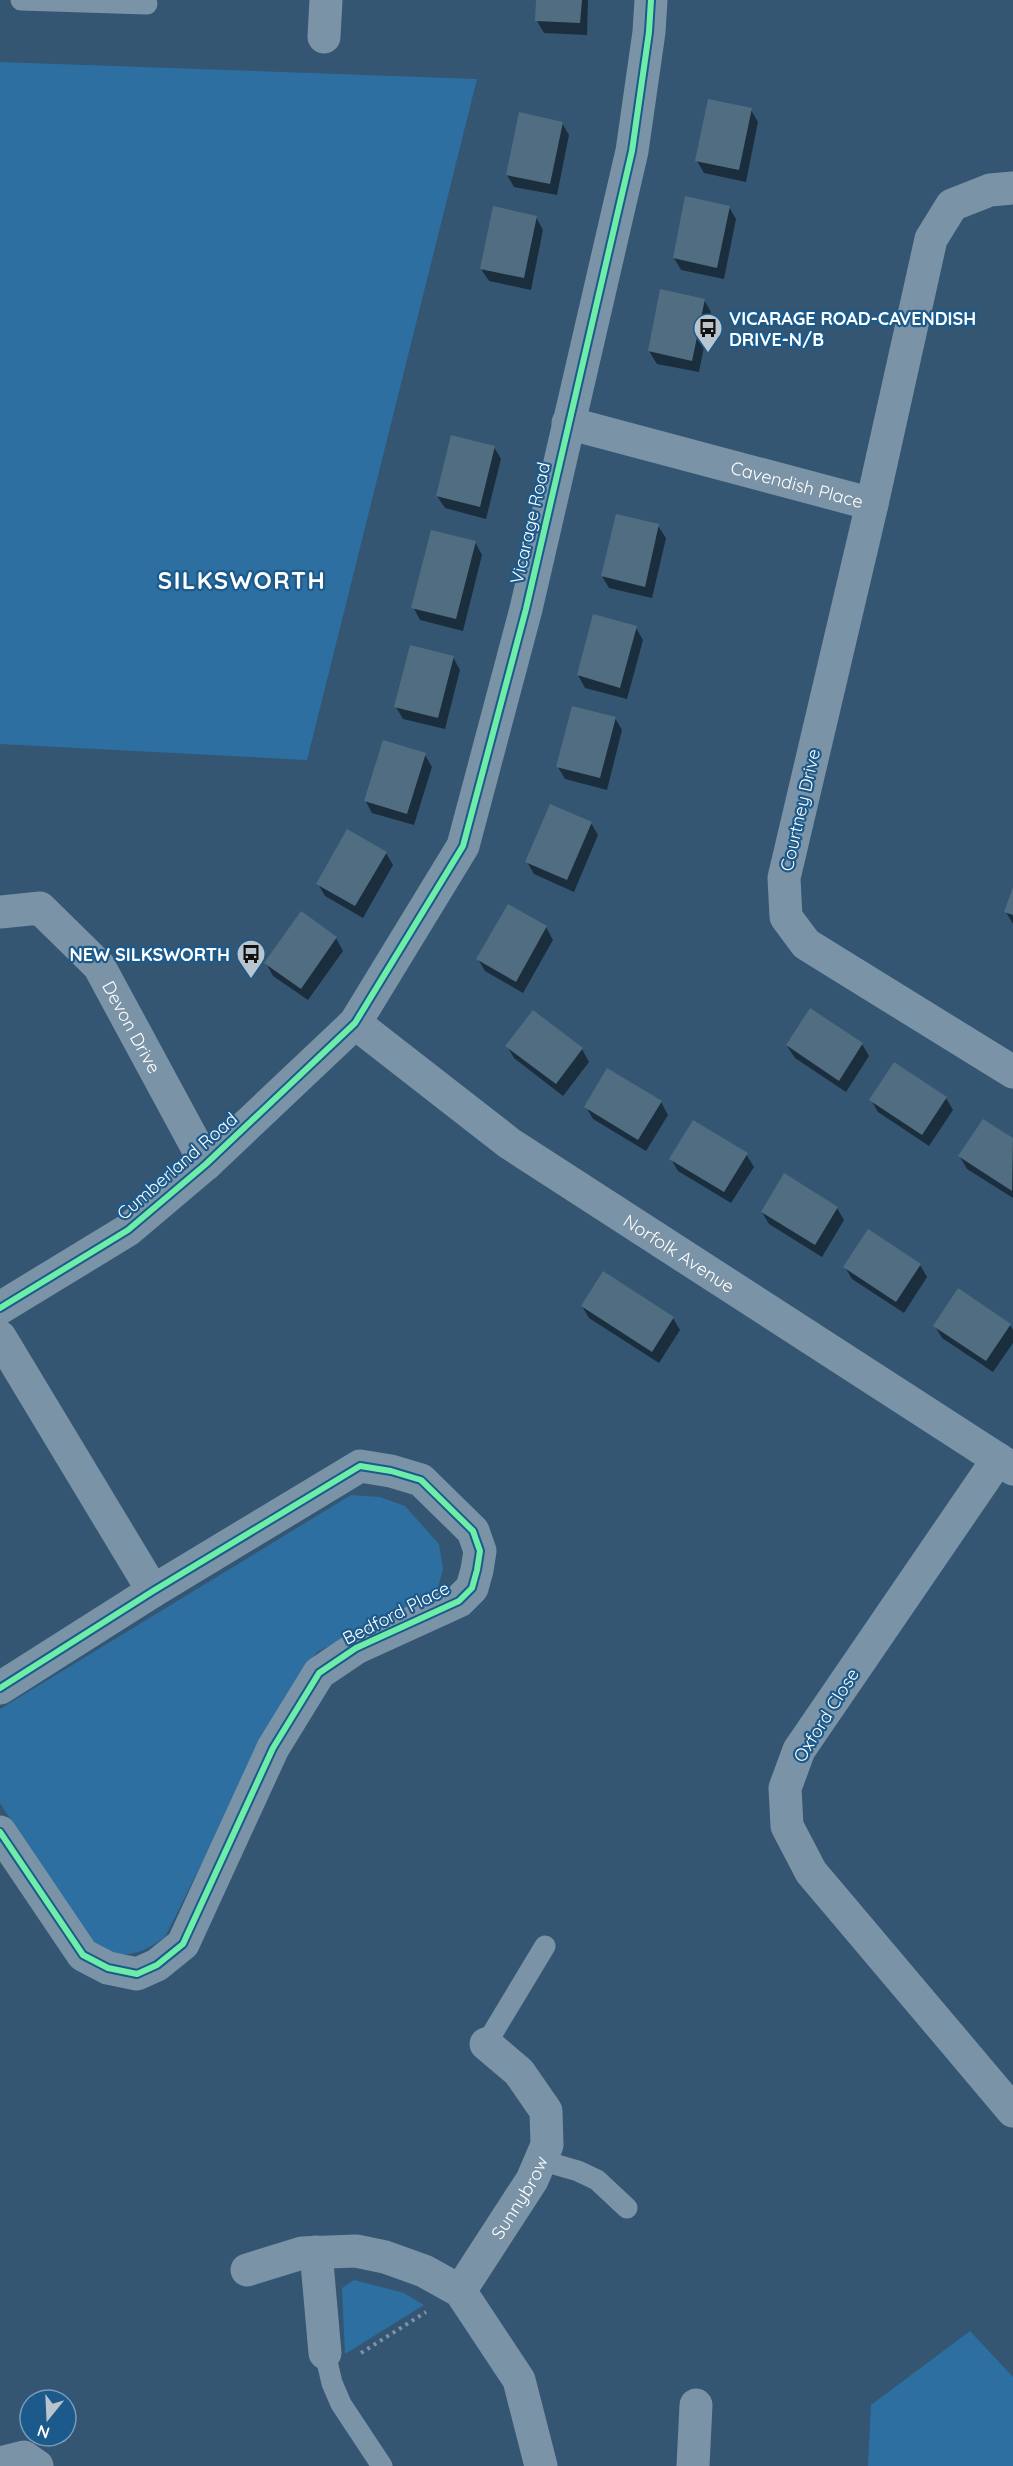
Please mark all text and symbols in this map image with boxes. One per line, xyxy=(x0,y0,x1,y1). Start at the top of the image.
place label: VICARAGE ROAD-CAVENDISH DRIVE-N/B xyxy=(729,307,976,351)
bus stop icon: VICARAGE ROAD-CAVENDISH DRIVE-N/B xyxy=(692,312,724,354)
street label: Cavendish Place xyxy=(728,455,866,513)
street label: Vicarage Road xyxy=(505,460,555,586)
district label: SILKSWORTH xyxy=(158,565,326,595)
street label: Courtney Drive xyxy=(775,747,825,873)
bus stop icon: NEW SILKSWORTH xyxy=(235,938,267,980)
place label: NEW SILKSWORTH xyxy=(69,943,230,966)
street label: Devon Drive xyxy=(97,976,166,1077)
street label: Cumberland Road xyxy=(112,1107,242,1225)
street label: Norfolk Avenue xyxy=(619,1209,739,1298)
street label: Bedford Place xyxy=(339,1576,453,1650)
street label: Oxford Close xyxy=(788,1664,864,1766)
street label: Sunnybrow xyxy=(485,2152,553,2243)
north arrow xyxy=(18,2388,78,2448)
text: N xyxy=(35,2421,52,2444)

